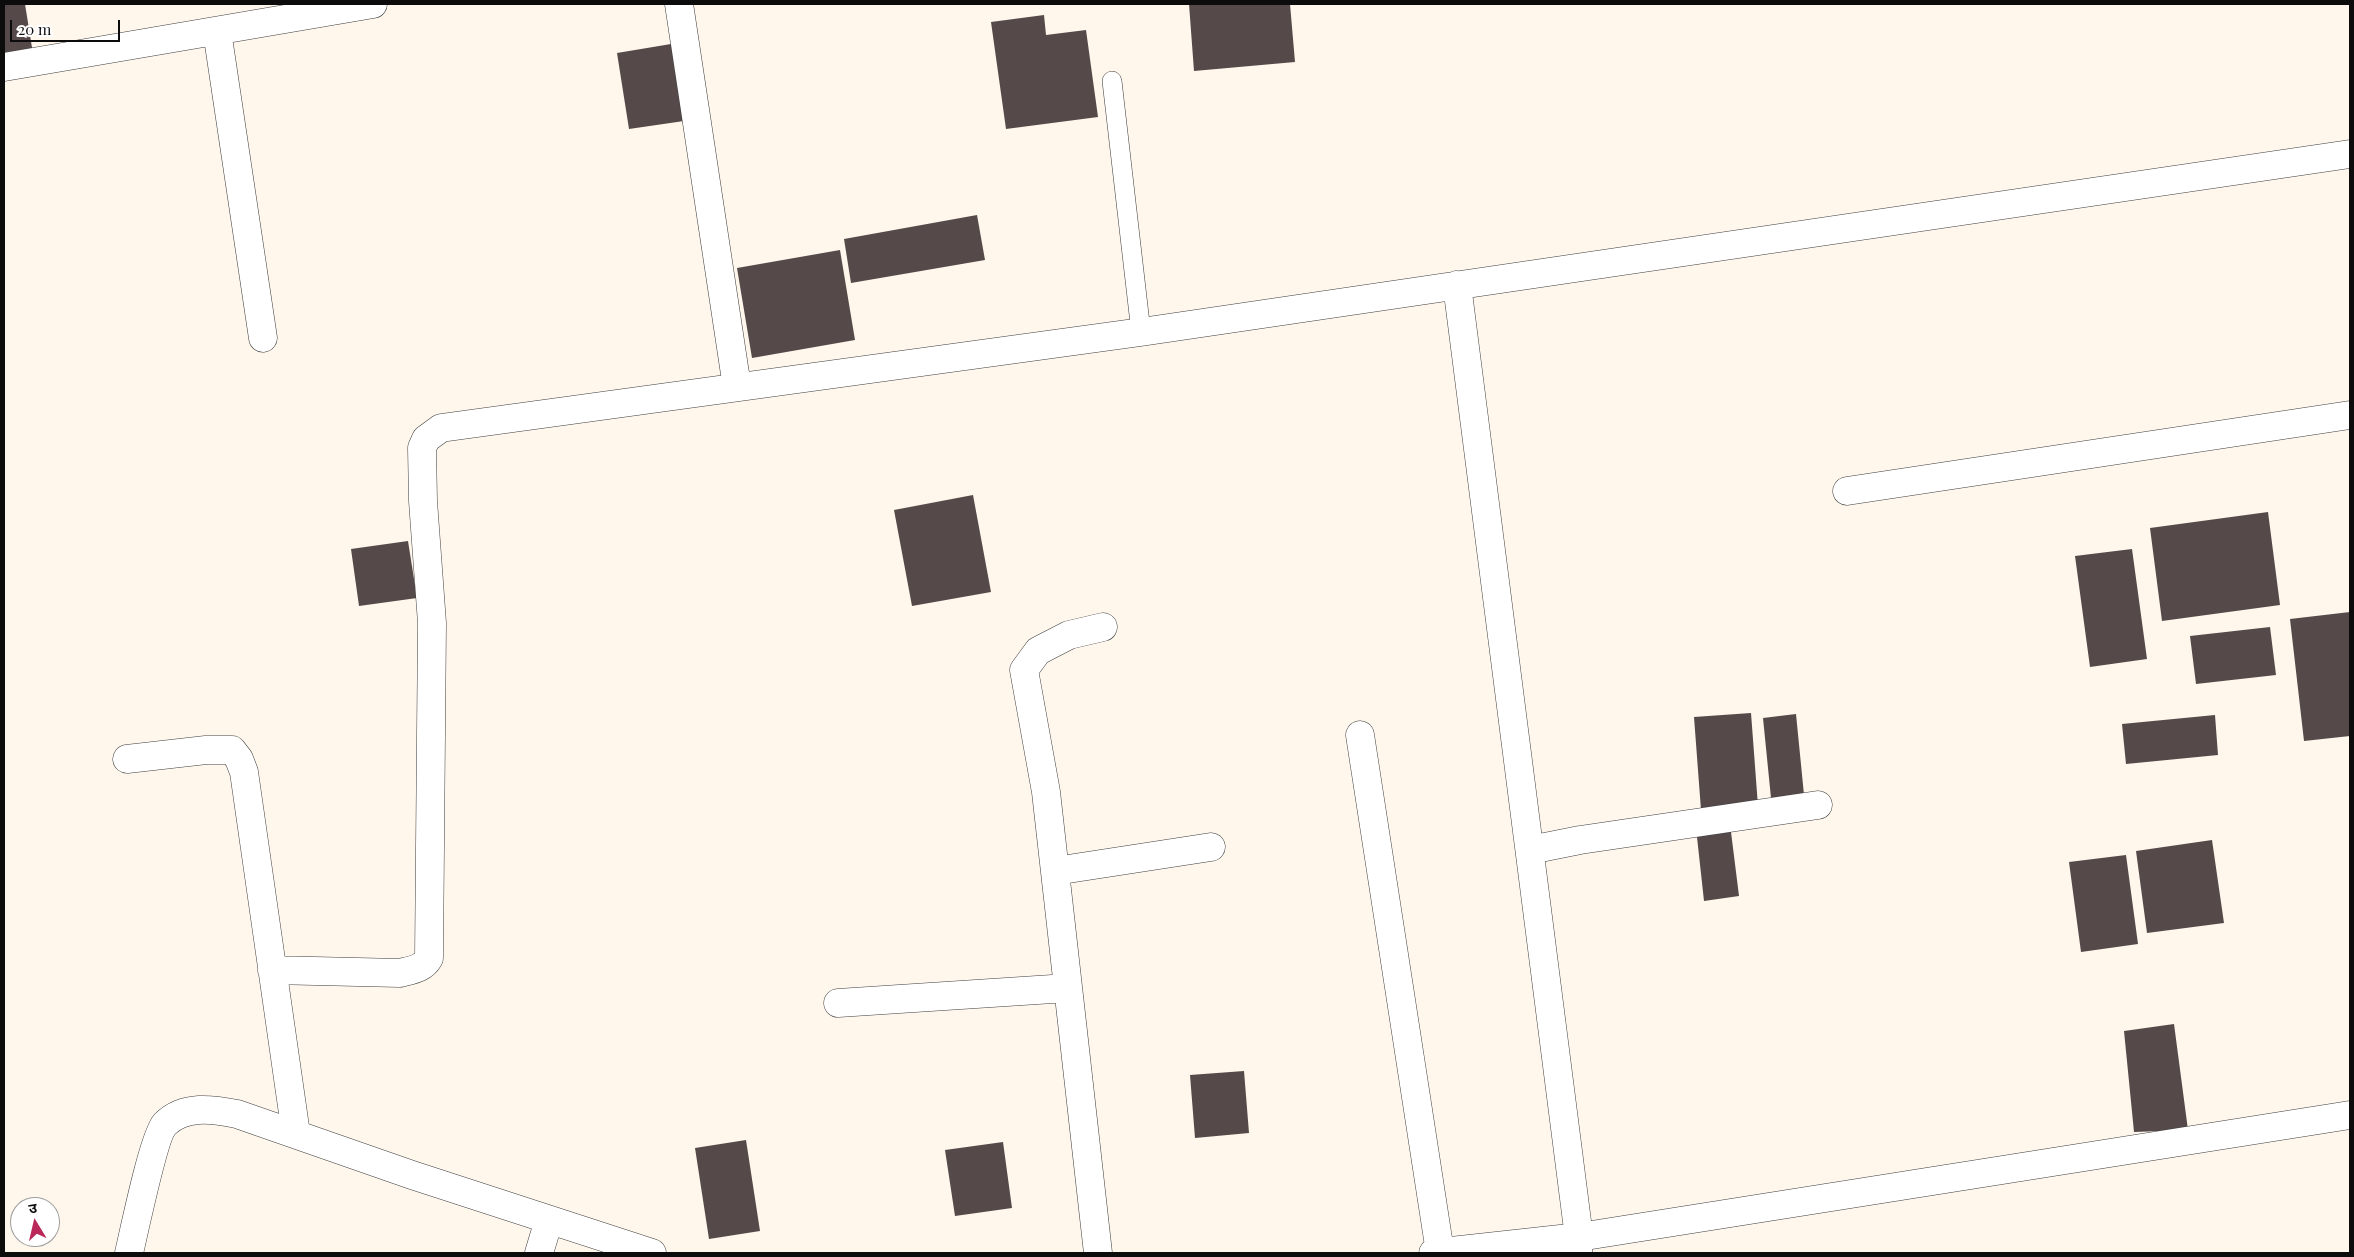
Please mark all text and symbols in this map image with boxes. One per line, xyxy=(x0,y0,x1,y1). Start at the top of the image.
scale bar xyxy=(12,10,122,42)
text: 20 m xyxy=(18,19,51,39)
north arrow xyxy=(10,1197,60,1247)
text: उ xyxy=(27,1198,38,1218)

